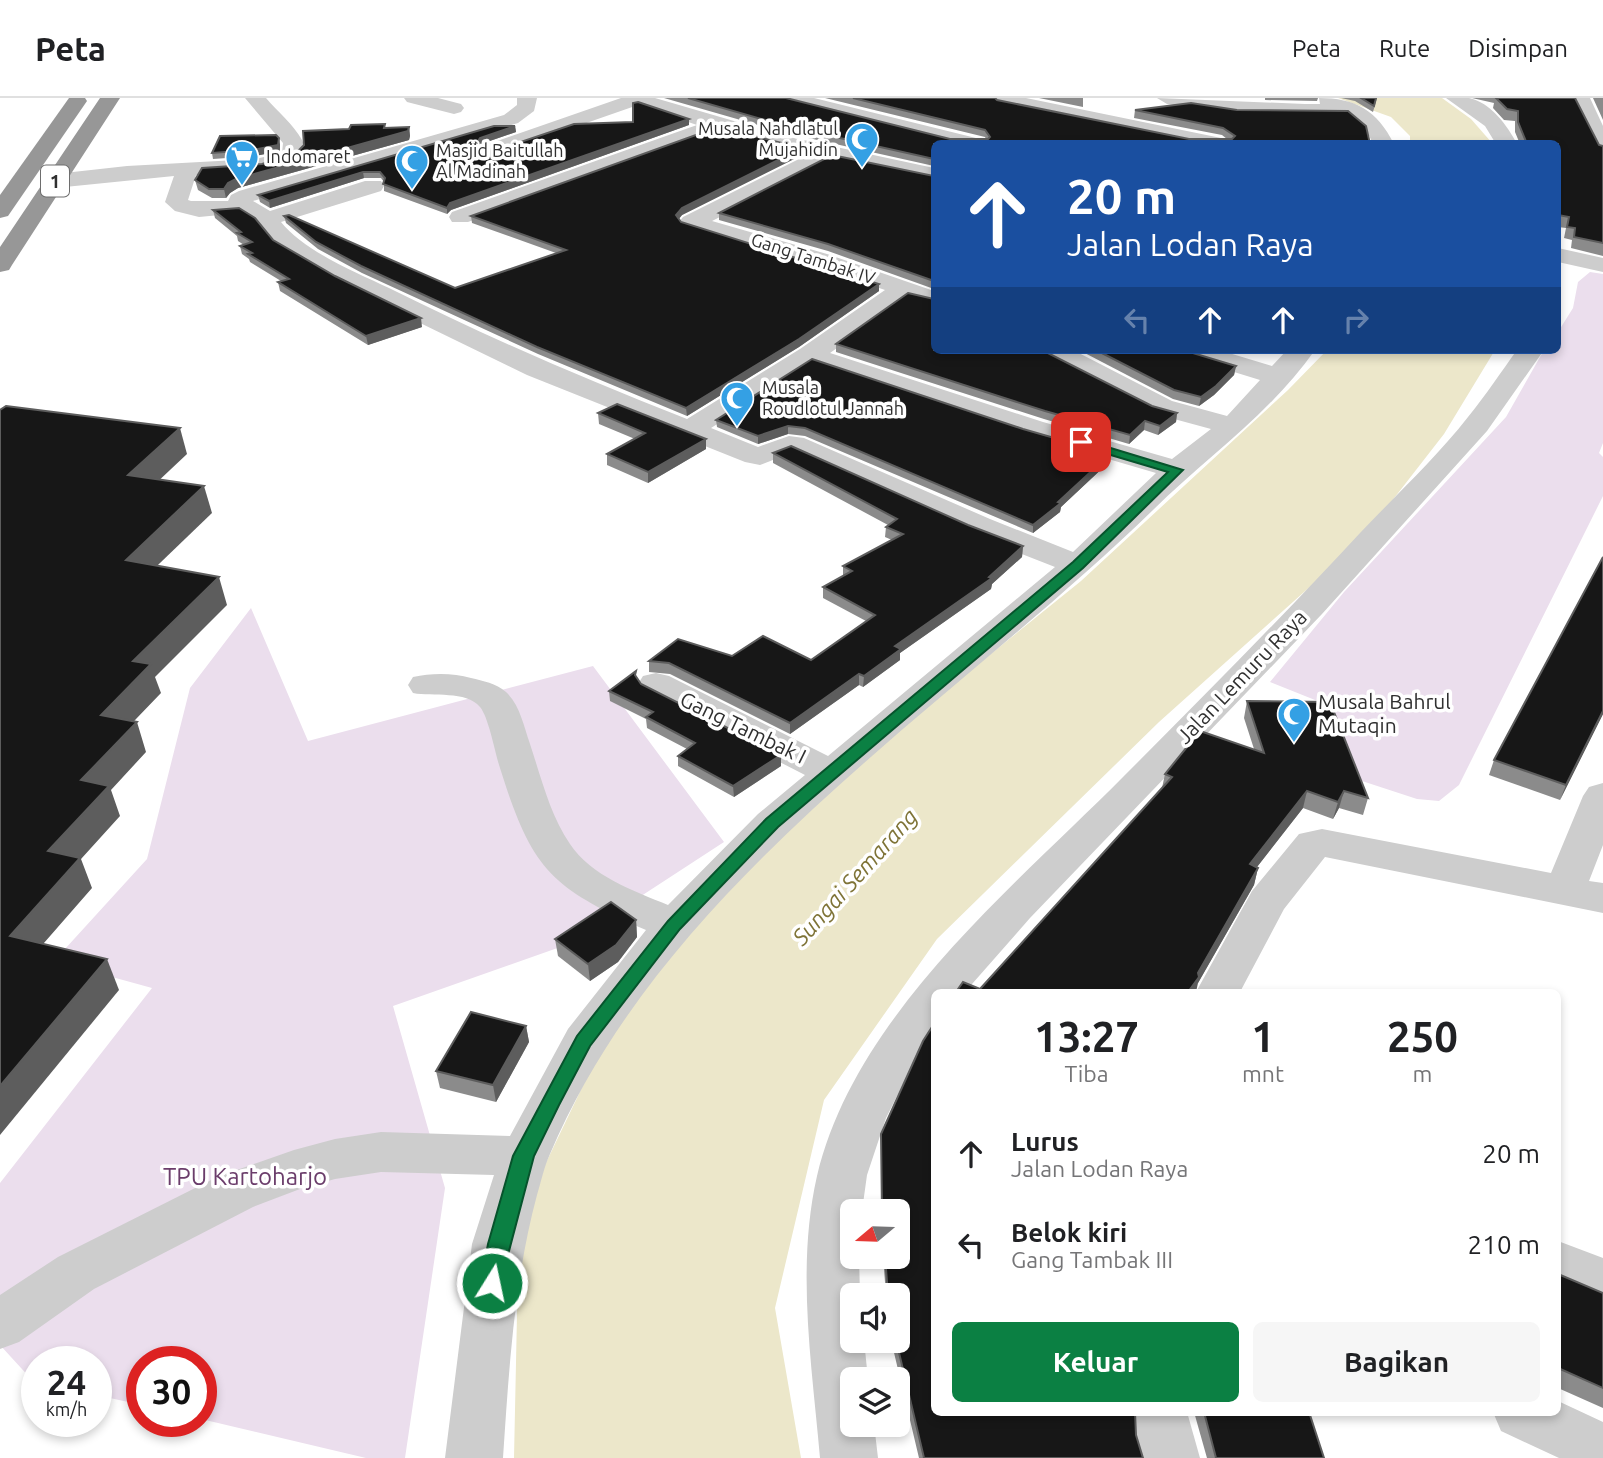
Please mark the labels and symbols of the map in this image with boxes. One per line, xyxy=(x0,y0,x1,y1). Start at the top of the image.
place label: Musala Nahdlatul Mujahidin xyxy=(698,118,838,159)
mosque icon: Musala Nahdlatul Mujahidin xyxy=(843,120,881,169)
supermarket icon: Indomaret xyxy=(223,138,261,187)
place label: Masjid Baitullah Al Madinah xyxy=(436,140,564,181)
mosque icon: Masjid Baitullah Al Madinah xyxy=(393,142,431,191)
place label: Indomaret xyxy=(266,146,351,166)
road number: 1 xyxy=(41,166,69,197)
street label: Gang Tambak IV xyxy=(749,229,878,288)
place label: Musala Roudlotul Jannah xyxy=(762,377,904,418)
mosque icon: Musala Roudlotul Jannah xyxy=(718,379,756,428)
pin xyxy=(1051,412,1111,472)
street label: Jalan Lemuru Raya xyxy=(1171,605,1311,748)
street label: Gang Tambak I xyxy=(676,686,810,768)
place label: Musala Bahrul Mutaqin xyxy=(1318,689,1451,737)
mosque icon: Musala Bahrul Mutaqin xyxy=(1275,695,1313,744)
water label: Sungai Semarang xyxy=(786,804,922,950)
park label: TPU Kartoharjo xyxy=(163,1163,327,1190)
north arrow xyxy=(840,1199,910,1269)
position arrow xyxy=(455,1246,529,1320)
speed limit sign: 30 xyxy=(126,1346,217,1437)

